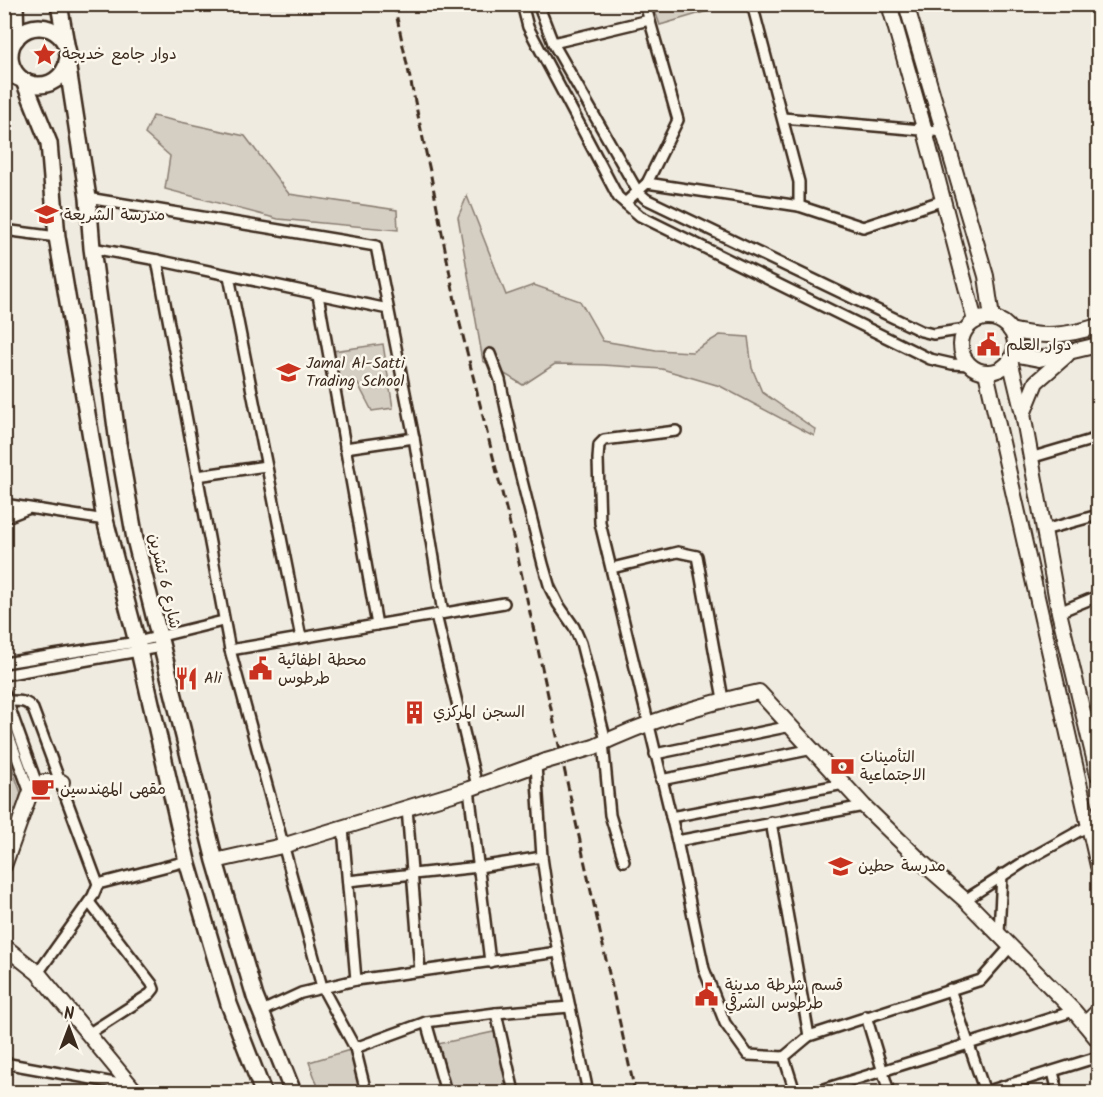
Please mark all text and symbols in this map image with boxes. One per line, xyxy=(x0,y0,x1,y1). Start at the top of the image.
place icon: دوار جامع خديجة xyxy=(31,41,57,67)
place label: دوار جامع خديجة xyxy=(62,42,177,67)
school or university icon: مدرسة الشريعة xyxy=(33,202,59,228)
place label: مدرسة الشريعة xyxy=(64,203,165,228)
public building icon: دوار العلم xyxy=(975,332,1001,358)
place label: دوار العلم xyxy=(1006,333,1072,358)
place label: Jamal Al-Satti Trading School xyxy=(306,351,406,394)
school or university icon: Jamal Al-Satti Trading School xyxy=(275,359,301,385)
street label: شارع 6 تشرين xyxy=(141,531,187,631)
place label: محطة اطفائية طرطوس xyxy=(278,648,367,691)
public building icon: محطة اطفائية طرطوس xyxy=(247,656,273,682)
restaurant icon: Ali xyxy=(173,665,199,691)
place label: Ali xyxy=(204,666,223,691)
building icon: السجن المركزي xyxy=(402,699,428,725)
place label: السجن المركزي xyxy=(433,700,525,725)
place label: التأمينات الاجتماعية xyxy=(860,745,926,788)
bank icon: التأمينات الاجتماعية xyxy=(829,753,855,779)
cafe icon: مقهى المهندسين xyxy=(29,776,55,802)
place label: مقهى المهندسين xyxy=(60,777,166,802)
school or university icon: مدرسة حطين xyxy=(827,853,853,879)
place label: مدرسة حطين xyxy=(858,854,946,879)
place label: قسم شرطة مدينة طرطوس الشرقي xyxy=(725,973,843,1016)
public building icon: قسم شرطة مدينة طرطوس الشرقي xyxy=(694,981,720,1007)
north arrow xyxy=(39,998,99,1058)
text: N xyxy=(64,1002,74,1027)

